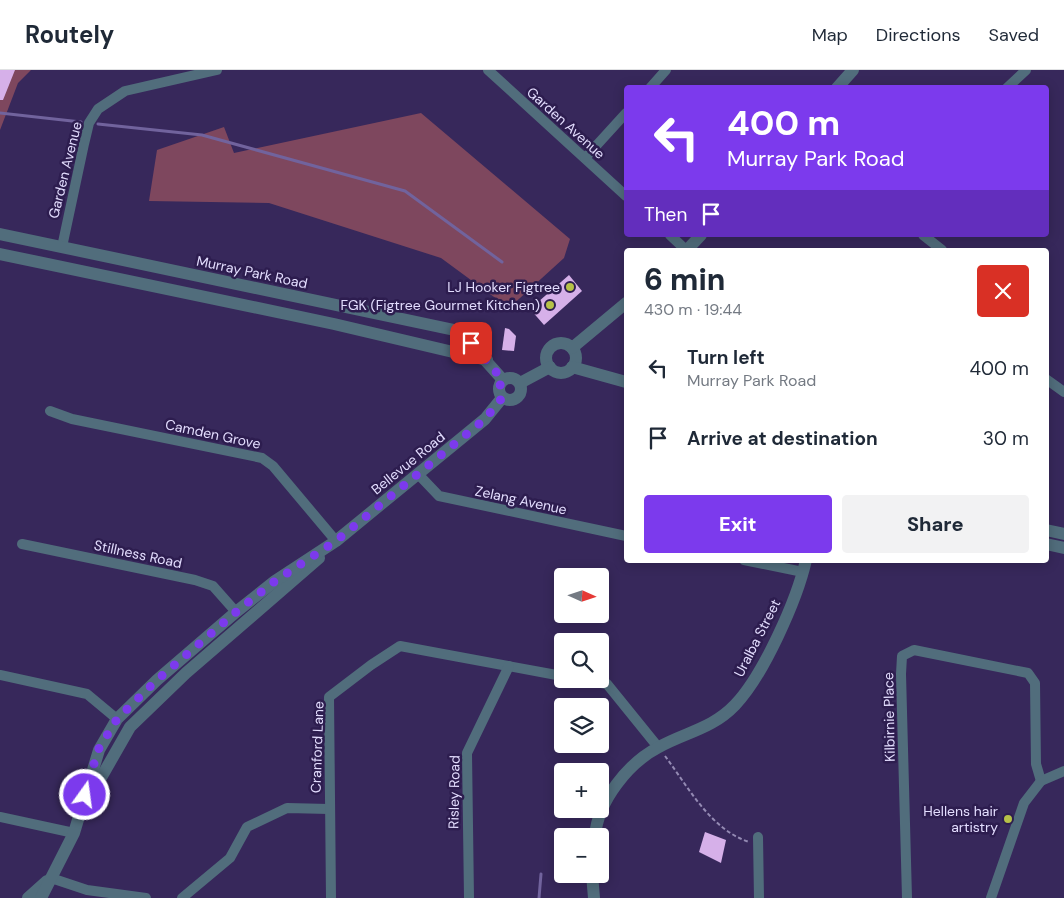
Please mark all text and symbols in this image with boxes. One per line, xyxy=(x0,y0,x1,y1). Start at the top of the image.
text: Routely xyxy=(25,19,114,50)
text: Map xyxy=(812,23,848,47)
text: Directions xyxy=(876,23,961,47)
text: Saved xyxy=(989,23,1039,47)
street label: Garden Avenue xyxy=(523,83,609,163)
text: 400 m xyxy=(727,100,840,146)
icon: left xyxy=(644,105,709,170)
street label: Garden Avenue xyxy=(44,120,86,220)
text: Murray Park Road xyxy=(727,144,905,173)
icon: arrive xyxy=(697,200,725,228)
text: Then xyxy=(644,202,687,227)
street label: Murray Park Road xyxy=(195,251,309,293)
text: 6 min xyxy=(644,260,725,299)
button: close xyxy=(977,265,1029,317)
place label: LJ Hooker Figtree xyxy=(447,278,560,296)
marker: LJ Hooker Figtree xyxy=(564,281,576,293)
place label: FGK (Figtree Gourmet Kitchen) xyxy=(340,296,540,314)
marker: FGK (Figtree Gourmet Kitchen) xyxy=(544,299,556,311)
text: 430 m · 19:44 xyxy=(644,299,742,320)
pin xyxy=(450,322,492,364)
icon: arrive xyxy=(457,329,485,357)
text: Turn left xyxy=(687,345,765,370)
icon: left xyxy=(644,354,672,382)
text: 400 m xyxy=(969,356,1029,381)
text: Murray Park Road xyxy=(687,370,816,391)
street label: Camden Grove xyxy=(164,415,262,453)
icon: arrive xyxy=(644,424,672,452)
text: Arrive at destination xyxy=(687,426,878,451)
text: 30 m xyxy=(983,426,1029,451)
street label: Bellevue Road xyxy=(367,428,449,498)
street label: Zelang Avenue xyxy=(473,481,569,519)
button: Exit xyxy=(644,495,832,553)
button: Share xyxy=(842,495,1029,553)
street label: Stillness Road xyxy=(92,536,184,572)
north arrow xyxy=(554,568,609,622)
map controls xyxy=(554,568,609,883)
street label: Uralba Street xyxy=(730,596,784,680)
button: search xyxy=(554,633,609,688)
street label: Kilbirnie Place xyxy=(879,672,899,762)
button: layers xyxy=(554,698,609,753)
street label: Cranford Lane xyxy=(306,701,328,793)
street label: Risley Road xyxy=(444,755,464,829)
button: + xyxy=(554,763,609,818)
position arrow xyxy=(58,768,110,820)
place label: Hellens hair artistry xyxy=(923,802,998,836)
marker: Hellens hair artistry xyxy=(1002,813,1014,825)
button: − xyxy=(554,828,609,883)

